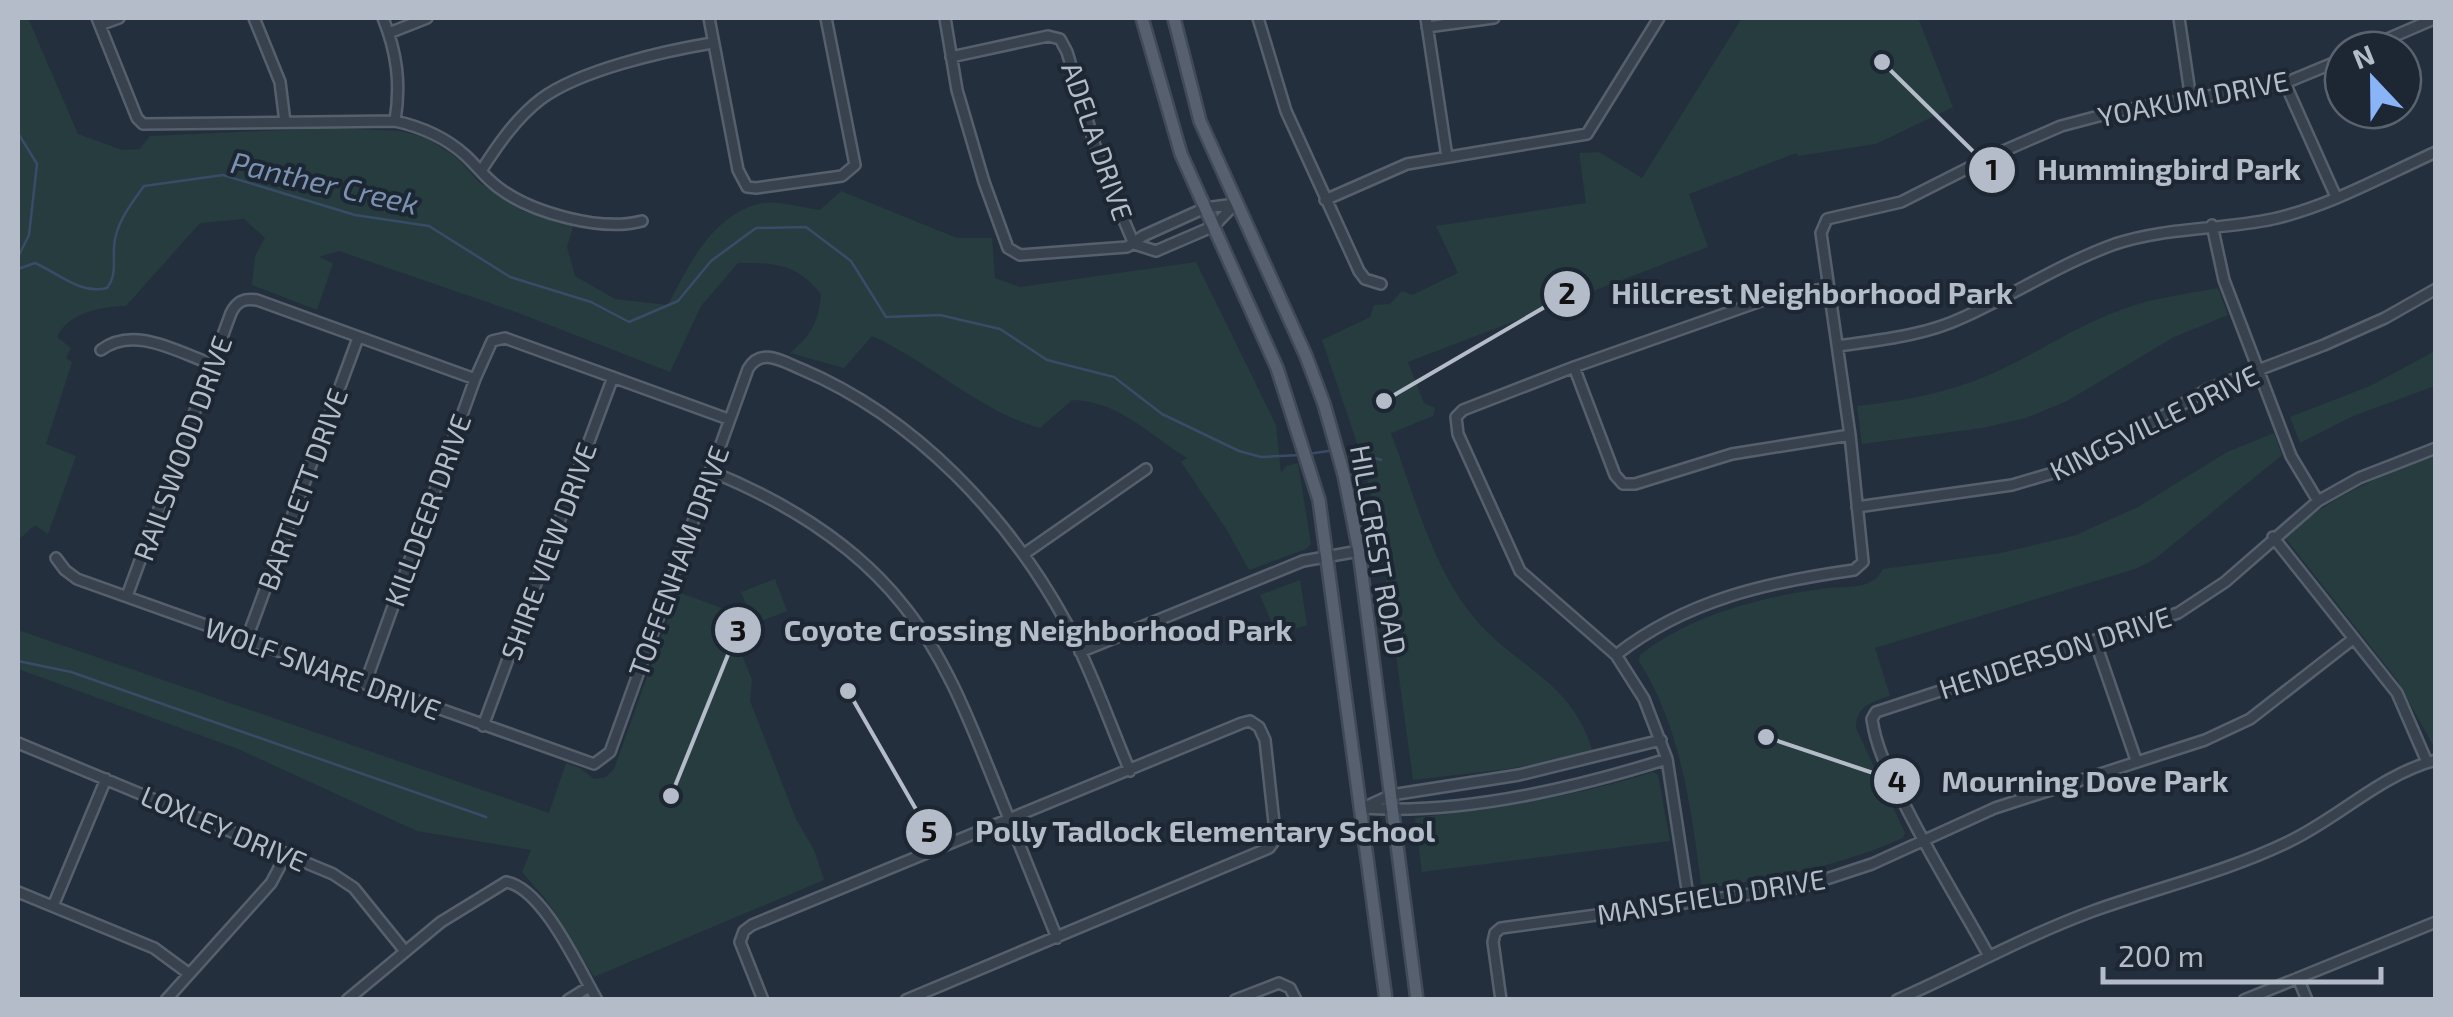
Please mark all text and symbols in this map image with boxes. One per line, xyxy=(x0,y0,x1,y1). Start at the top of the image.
north arrow xyxy=(2323,30,2423,130)
text: N xyxy=(2348,36,2379,75)
street label: ADELA DRIVE xyxy=(1055,57,1141,225)
street label: YOAKUM DRIVE xyxy=(2095,63,2291,133)
callout: Hummingbird Park xyxy=(1967,140,2320,200)
water label: Panther Creek xyxy=(228,143,422,221)
text: 1 xyxy=(1986,150,1998,186)
text: Hummingbird Park xyxy=(2037,150,2301,186)
callout: Hillcrest Neighborhood Park xyxy=(1542,264,2033,324)
text: 2 xyxy=(1558,274,1576,310)
text: Hillcrest Neighborhood Park xyxy=(1611,274,2013,310)
street label: RAILSWOOD DRIVE xyxy=(126,331,238,565)
street label: KINGSVILLE DRIVE xyxy=(2044,357,2264,487)
street label: BARTLETT DRIVE xyxy=(250,383,354,595)
street label: KILLDEER DRIVE xyxy=(376,409,478,611)
street label: SHIRE VIEW DRIVE xyxy=(493,438,603,664)
street label: TOFFENHAM DRIVE xyxy=(620,441,736,681)
street label: HILLCREST ROAD xyxy=(1344,442,1414,658)
street label: HENDERSON DRIVE xyxy=(1935,598,2175,706)
callout: Coyote Crossing Neighborhood Park xyxy=(713,600,1312,660)
street label: WOLF SNARE DRIVE xyxy=(200,610,446,726)
text: 3 xyxy=(729,611,747,647)
text: Coyote Crossing Neighborhood Park xyxy=(784,611,1293,648)
callout: Mourning Dove Park xyxy=(1872,751,2249,811)
text: 4 xyxy=(1887,762,1907,798)
text: Mourning Dove Park xyxy=(1941,762,2229,798)
street label: LOXLEY DRIVE xyxy=(136,778,312,878)
callout: Polly Tadlock Elementary School xyxy=(904,802,1456,862)
text: 5 xyxy=(921,812,937,848)
text: Polly Tadlock Elementary School xyxy=(975,812,1435,849)
street label: MANSFIELD DRIVE xyxy=(1594,861,1828,931)
scale bar xyxy=(2103,922,2380,984)
text: 200 m xyxy=(2118,937,2204,973)

